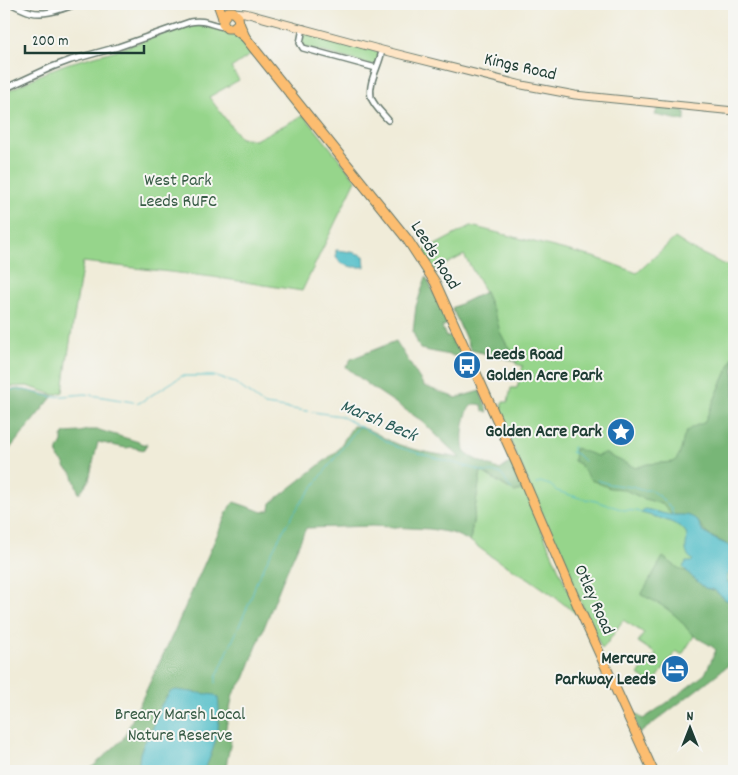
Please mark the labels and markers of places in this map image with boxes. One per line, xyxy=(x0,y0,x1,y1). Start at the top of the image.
place label: Leeds Road Golden Acre Park xyxy=(486,343,603,389)
bus stop icon: Leeds Road Golden Acre Park xyxy=(452,350,482,380)
place icon: Golden Acre Park xyxy=(606,417,636,447)
place label: Golden Acre Park xyxy=(485,420,603,445)
place label: Mercure Parkway Leeds xyxy=(555,647,656,693)
hotel icon: Mercure Parkway Leeds xyxy=(660,654,690,684)

